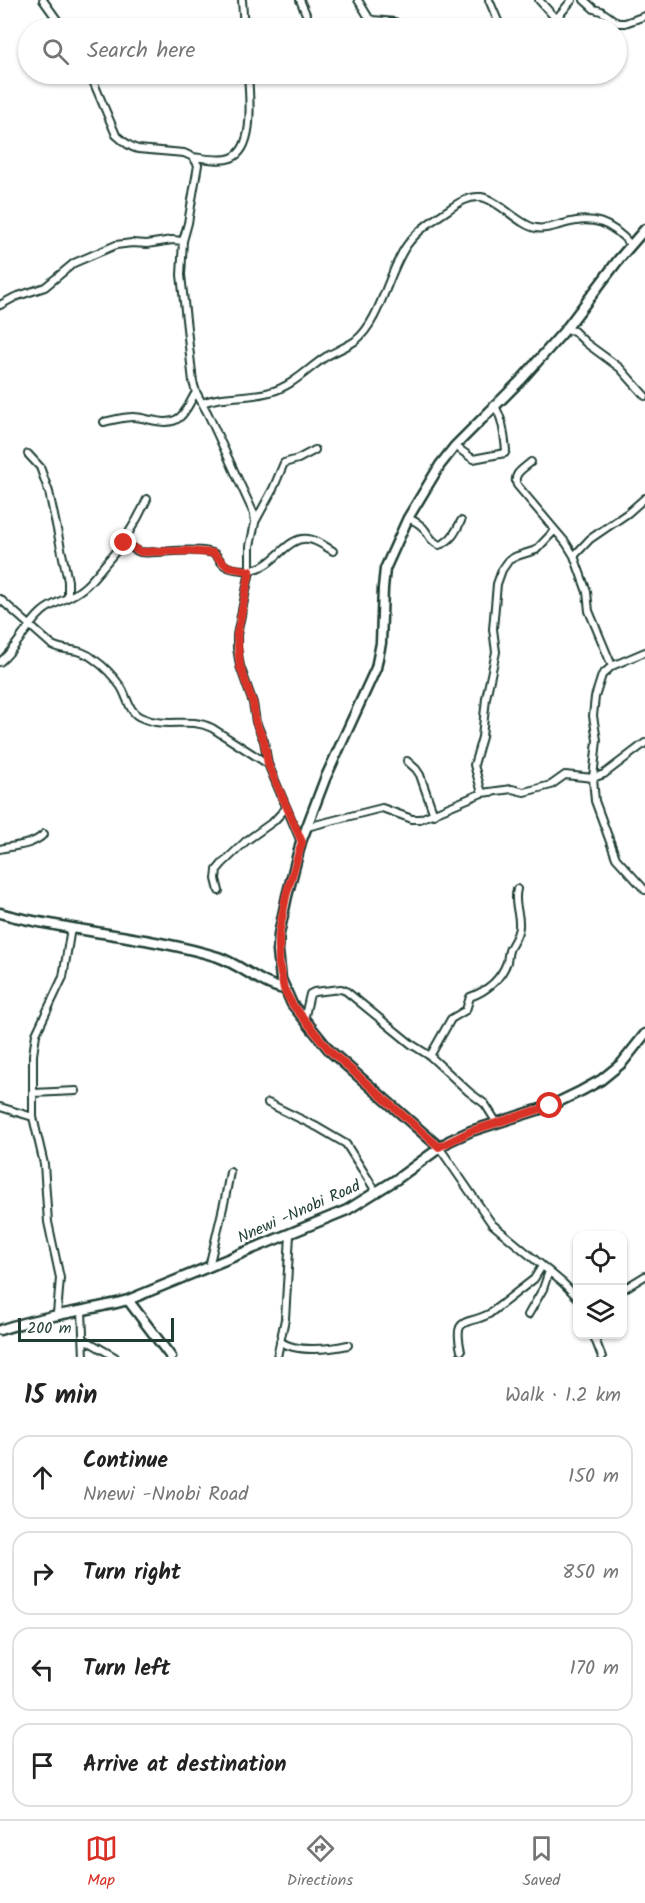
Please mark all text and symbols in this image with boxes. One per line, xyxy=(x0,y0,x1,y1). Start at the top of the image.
search box xyxy=(18,18,627,84)
text: Search here xyxy=(87,34,195,69)
icon: search xyxy=(39,35,72,68)
route end xyxy=(110,529,136,555)
route start xyxy=(536,1092,562,1118)
street label: Nnewi -Nnobi Road xyxy=(234,1173,365,1250)
map controls xyxy=(573,1231,627,1339)
button: locate xyxy=(573,1231,627,1285)
button: layers xyxy=(573,1285,627,1339)
scale bar xyxy=(18,1315,174,1342)
text: 200 m xyxy=(27,1316,71,1341)
text: 15 min xyxy=(24,1375,97,1417)
text: Walk · 1.2 km xyxy=(505,1380,621,1412)
text: Continue xyxy=(83,1444,168,1479)
icon: ahead xyxy=(26,1461,59,1494)
text: 150 m xyxy=(568,1461,619,1493)
text: Nnewi -Nnobi Road xyxy=(83,1479,248,1511)
text: Turn right xyxy=(83,1556,181,1591)
icon: right xyxy=(26,1557,59,1590)
text: 850 m xyxy=(562,1557,619,1589)
text: Turn left xyxy=(83,1652,170,1687)
icon: left xyxy=(26,1653,59,1686)
text: 170 m xyxy=(570,1653,619,1685)
text: Arrive at destination xyxy=(83,1748,286,1783)
icon: arrive xyxy=(26,1749,59,1782)
tab: Map xyxy=(85,1832,118,1893)
tab: Directions xyxy=(287,1832,353,1893)
tab: Saved xyxy=(522,1832,560,1893)

